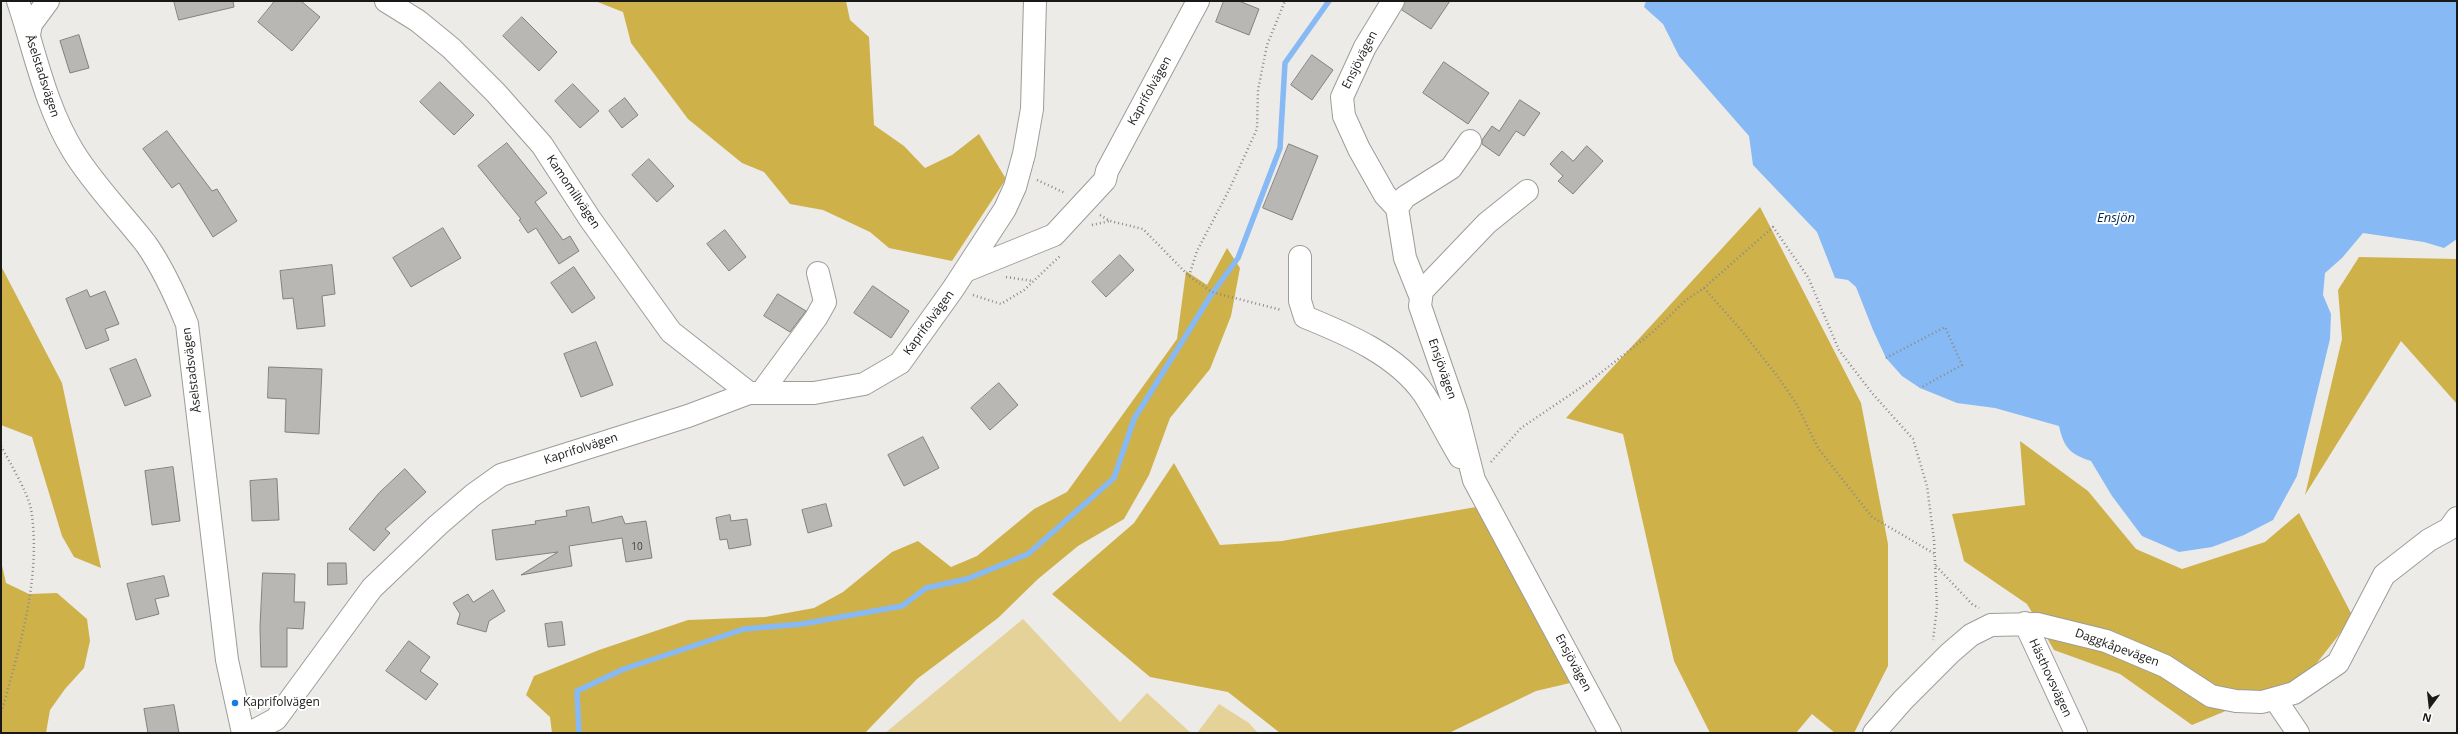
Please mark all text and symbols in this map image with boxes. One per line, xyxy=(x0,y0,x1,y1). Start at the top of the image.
street label: Ensjövägen xyxy=(1339,29,1381,91)
street label: Åselstadsvägen xyxy=(22,33,62,119)
street label: Kaprifolvägen xyxy=(1125,54,1175,128)
street label: Kamomillvägen xyxy=(543,152,603,232)
water label: Ensjön xyxy=(2097,210,2135,226)
street label: Kaprifolvägen xyxy=(901,288,957,358)
street label: Åselstadsvägen xyxy=(180,326,204,414)
street label: Ensjövägen xyxy=(1425,337,1459,401)
street label: Kaprifolvägen xyxy=(542,430,620,468)
house number: 10 xyxy=(631,541,643,553)
street label: Daggkåpevägen xyxy=(2073,626,2161,670)
street label: Ensjövägen xyxy=(1552,632,1594,694)
street label: Hästhovsvägen xyxy=(2025,636,2075,720)
north arrow xyxy=(2410,686,2450,726)
place label: Kaprifolvägen xyxy=(243,696,320,710)
marker: Kaprifolvägen xyxy=(230,698,240,708)
text: N xyxy=(2421,710,2433,726)

